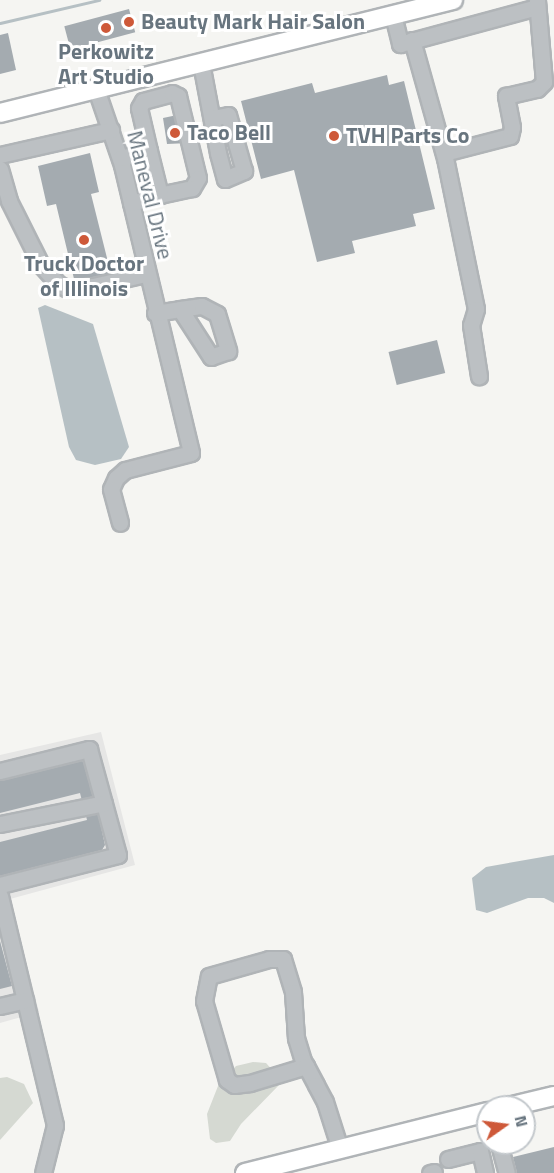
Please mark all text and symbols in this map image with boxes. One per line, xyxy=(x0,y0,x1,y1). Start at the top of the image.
place label: Beauty Mark Hair Salon xyxy=(141,9,365,35)
marker: Beauty Mark Hair Salon xyxy=(122,15,136,29)
marker: Perkowitz Art Studio xyxy=(99,21,113,35)
place label: Perkowitz Art Studio xyxy=(58,38,154,90)
place label: Taco Bell xyxy=(187,120,271,146)
place label: TVH Parts Co xyxy=(346,123,470,149)
marker: Taco Bell xyxy=(168,126,182,140)
street label: Maneval Drive xyxy=(121,128,179,262)
marker: TVH Parts Co xyxy=(327,129,341,143)
marker: Truck Doctor of Illinois xyxy=(77,233,91,247)
place label: Truck Doctor of Illinois xyxy=(24,250,144,302)
north arrow xyxy=(476,1095,536,1155)
text: N xyxy=(509,1113,535,1129)

